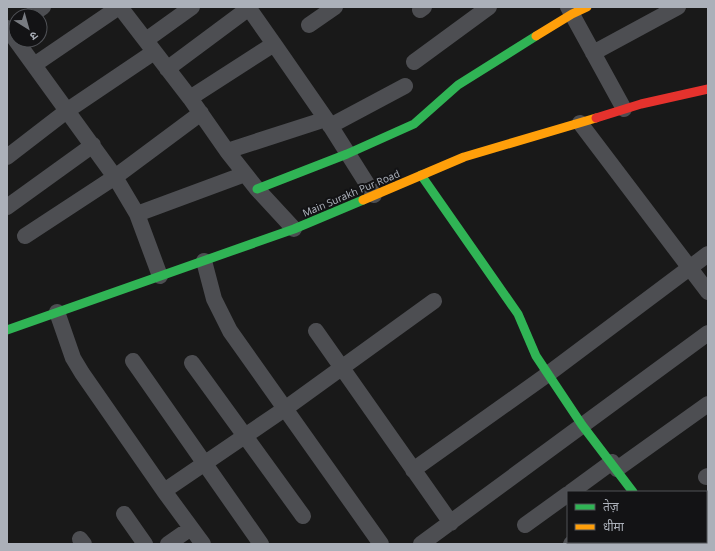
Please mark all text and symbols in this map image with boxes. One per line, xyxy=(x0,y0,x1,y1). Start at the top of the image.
north arrow xyxy=(8,8,48,48)
text: उ xyxy=(27,28,41,45)
street label: Main Surakh Pur Road xyxy=(300,166,402,220)
legend xyxy=(567,491,707,543)
text: तेज़ xyxy=(603,498,620,515)
text: धीमा xyxy=(603,518,625,535)

